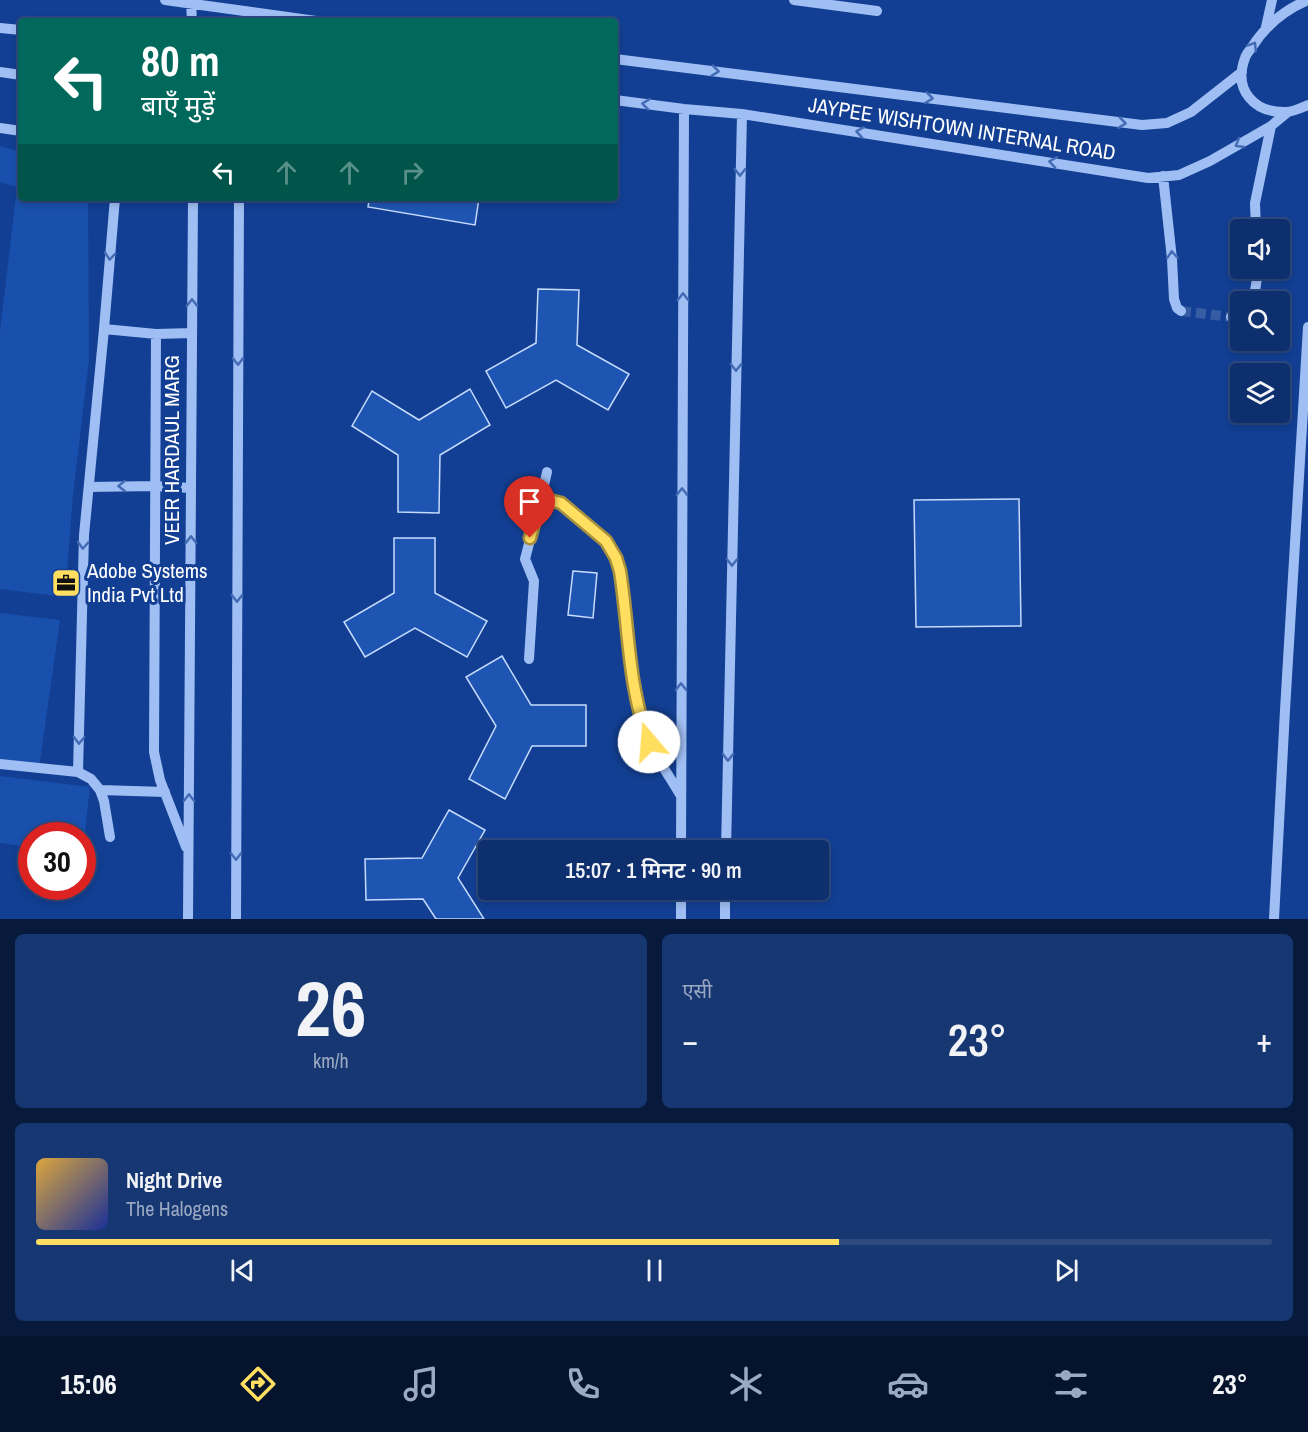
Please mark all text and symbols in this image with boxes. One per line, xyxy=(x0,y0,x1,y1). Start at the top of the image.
text: 80 m xyxy=(141,33,220,89)
one-way arrow xyxy=(1246,41,1257,52)
icon: left xyxy=(42,42,120,120)
one-way arrow xyxy=(710,65,719,77)
text: बाएँ मुड़ें xyxy=(141,87,215,123)
street label: JAYPEE WISHTOWN INTERNAL ROAD xyxy=(806,90,1118,167)
one-way arrow xyxy=(924,92,934,104)
one-way arrow xyxy=(641,98,651,111)
one-way arrow xyxy=(1118,116,1127,128)
one-way arrow xyxy=(855,127,865,139)
one-way arrow xyxy=(1235,137,1245,148)
icon: left xyxy=(207,156,240,189)
icon: ahead xyxy=(270,156,303,189)
icon: ahead xyxy=(333,156,366,189)
icon: right xyxy=(396,156,429,189)
one-way arrow xyxy=(1048,157,1057,169)
one-way arrow xyxy=(734,168,747,177)
map controls xyxy=(1230,219,1290,423)
button: sound xyxy=(1230,219,1290,279)
one-way arrow xyxy=(1165,251,1178,260)
one-way arrow xyxy=(104,252,117,261)
button: search xyxy=(1230,291,1290,351)
one-way arrow xyxy=(677,293,689,302)
one-way arrow xyxy=(186,298,198,307)
street label: VEER HARDAUL MARG xyxy=(157,355,186,545)
one-way arrow xyxy=(232,357,244,366)
one-way arrow xyxy=(730,363,742,372)
button: layers xyxy=(1230,363,1290,423)
pin xyxy=(504,476,555,538)
one-way arrow xyxy=(117,480,126,493)
icon: arrive xyxy=(513,485,546,518)
one-way arrow xyxy=(676,488,688,497)
one-way arrow xyxy=(185,535,197,544)
one-way arrow xyxy=(77,541,90,550)
place label: Adobe Systems India Pvt Ltd xyxy=(86,556,208,609)
one-way arrow xyxy=(726,557,738,566)
office icon: Adobe Systems India Pvt Ltd xyxy=(50,567,82,599)
one-way arrow xyxy=(231,594,243,603)
one-way arrow xyxy=(675,683,687,692)
position arrow xyxy=(617,710,681,774)
one-way arrow xyxy=(73,736,85,745)
one-way arrow xyxy=(722,752,734,761)
one-way arrow xyxy=(183,793,195,802)
speed limit sign: 30 xyxy=(18,822,96,900)
one-way arrow xyxy=(230,852,242,861)
text: 15:07 · 1 मिनट · 90 m xyxy=(565,855,742,885)
text: 26 xyxy=(295,955,366,1060)
text: एसी xyxy=(683,977,712,1004)
text: 23° xyxy=(948,1009,1007,1070)
text: − xyxy=(683,1018,698,1062)
text: + xyxy=(1256,1018,1272,1062)
text: km/h xyxy=(313,1047,349,1074)
text: Night Drive xyxy=(126,1165,222,1195)
text: The Halogens xyxy=(126,1195,228,1222)
icon: previous xyxy=(226,1254,259,1287)
icon: pause xyxy=(638,1254,671,1287)
icon: next xyxy=(1050,1254,1083,1287)
icon: directions xyxy=(237,1363,279,1405)
icon: music xyxy=(400,1363,442,1405)
icon: phone xyxy=(562,1363,604,1405)
icon: climate xyxy=(725,1363,767,1405)
icon: car xyxy=(887,1363,929,1405)
icon: filters xyxy=(1050,1363,1092,1405)
text: 15:06 xyxy=(60,1366,117,1402)
text: 23° xyxy=(1212,1366,1248,1402)

